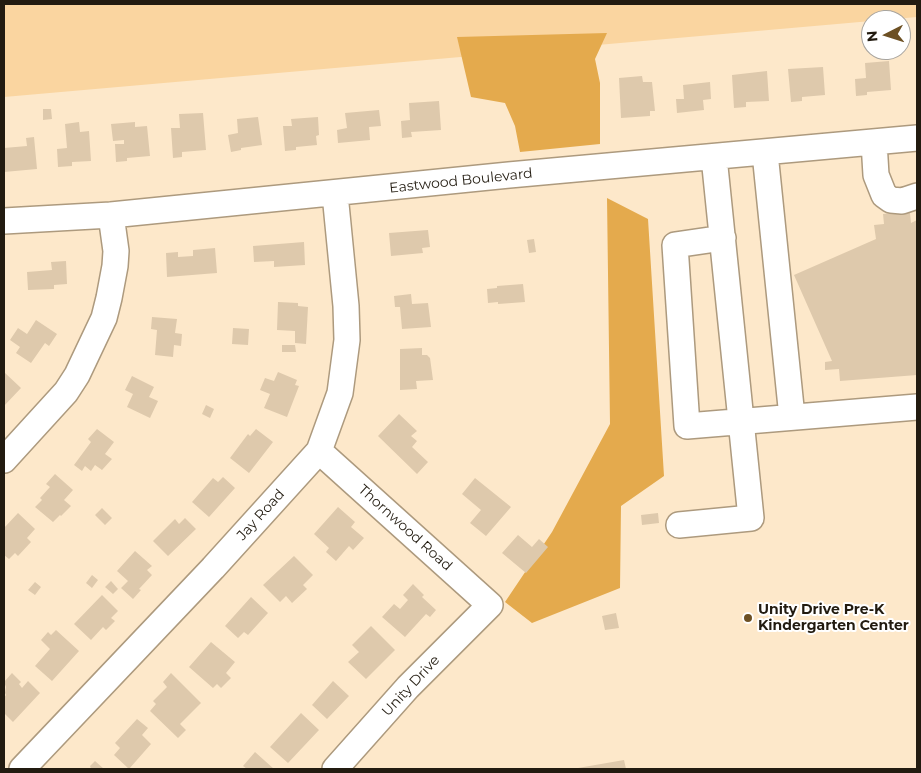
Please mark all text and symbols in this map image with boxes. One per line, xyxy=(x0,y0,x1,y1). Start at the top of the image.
north arrow xyxy=(861,10,911,60)
text: N xyxy=(863,30,882,43)
street label: Eastwood Boulevard xyxy=(389,165,533,197)
street label: Thornwood Road xyxy=(355,481,455,575)
street label: Jay Road xyxy=(234,486,288,544)
place label: Unity Drive Pre-K Kindergarten Center xyxy=(758,602,909,634)
marker: Unity Drive Pre-K Kindergarten Center xyxy=(742,612,754,624)
street label: Unity Drive xyxy=(378,652,444,720)

